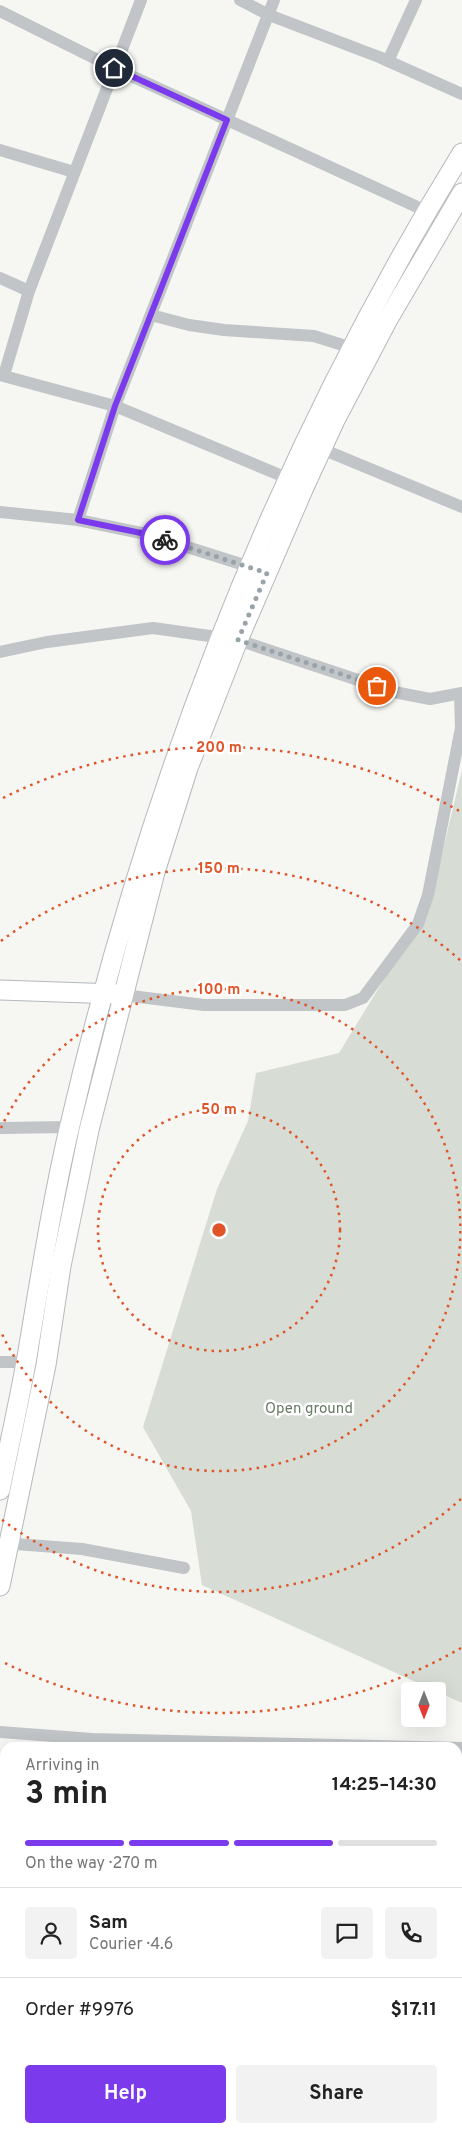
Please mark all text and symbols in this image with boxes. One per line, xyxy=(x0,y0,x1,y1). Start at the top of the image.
pin xyxy=(93,47,135,89)
icon: home xyxy=(100,54,128,82)
courier xyxy=(140,515,190,565)
icon: bike xyxy=(151,526,179,554)
pin xyxy=(356,665,398,707)
icon: bag xyxy=(363,672,391,700)
text: 200 m xyxy=(196,739,242,758)
text: 150 m xyxy=(198,860,240,879)
text: 100 m xyxy=(198,981,240,1000)
text: 50 m xyxy=(201,1101,237,1120)
centre of rings xyxy=(210,1221,228,1239)
park label: Open ground xyxy=(265,1400,353,1419)
north arrow xyxy=(401,1682,446,1728)
map controls xyxy=(401,1682,446,1727)
text: Arriving in xyxy=(25,1756,100,1776)
text: 14:25–14:30 xyxy=(332,1773,437,1797)
text: 3 min xyxy=(25,1775,108,1815)
text: On the way · 270 m xyxy=(25,1854,158,1874)
button: person xyxy=(25,1907,77,1959)
button: chat xyxy=(321,1907,373,1959)
button: phone xyxy=(385,1907,437,1959)
text: Sam xyxy=(89,1911,128,1935)
text: Courier · 4.6 xyxy=(89,1935,173,1955)
text: Order #9976 xyxy=(25,1998,134,2022)
text: $17.11 xyxy=(390,1998,437,2022)
button: Help xyxy=(25,2065,226,2123)
button: Share xyxy=(236,2065,437,2123)

